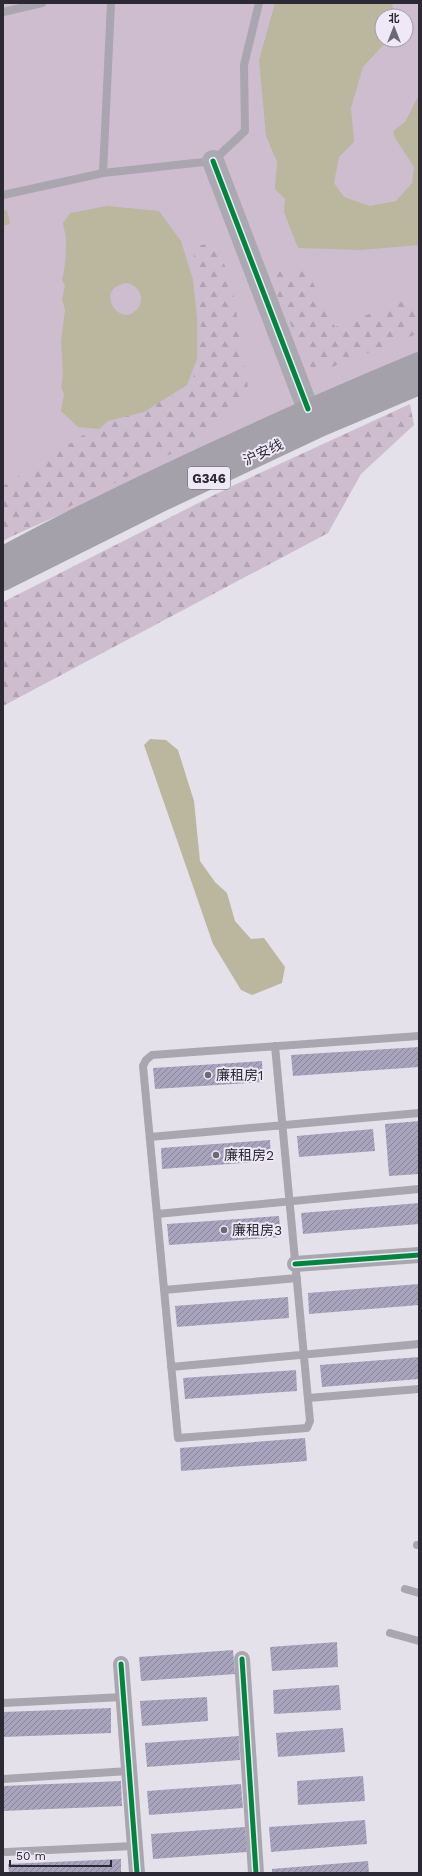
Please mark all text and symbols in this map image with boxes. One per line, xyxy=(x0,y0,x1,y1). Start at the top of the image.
north arrow xyxy=(374,8,414,48)
text: 北 xyxy=(389,12,400,25)
street label: 沪安线 xyxy=(241,436,285,468)
road number: G346 xyxy=(188,467,230,489)
place label: 廉租房1 xyxy=(216,1067,263,1083)
marker: 廉租房1 xyxy=(203,1070,213,1080)
place label: 廉租房2 xyxy=(224,1147,274,1163)
marker: 廉租房2 xyxy=(211,1150,221,1160)
place label: 廉租房3 xyxy=(232,1222,282,1238)
marker: 廉租房3 xyxy=(219,1225,229,1235)
scale bar xyxy=(10,1842,111,1868)
text: 50 m xyxy=(16,1849,46,1863)

